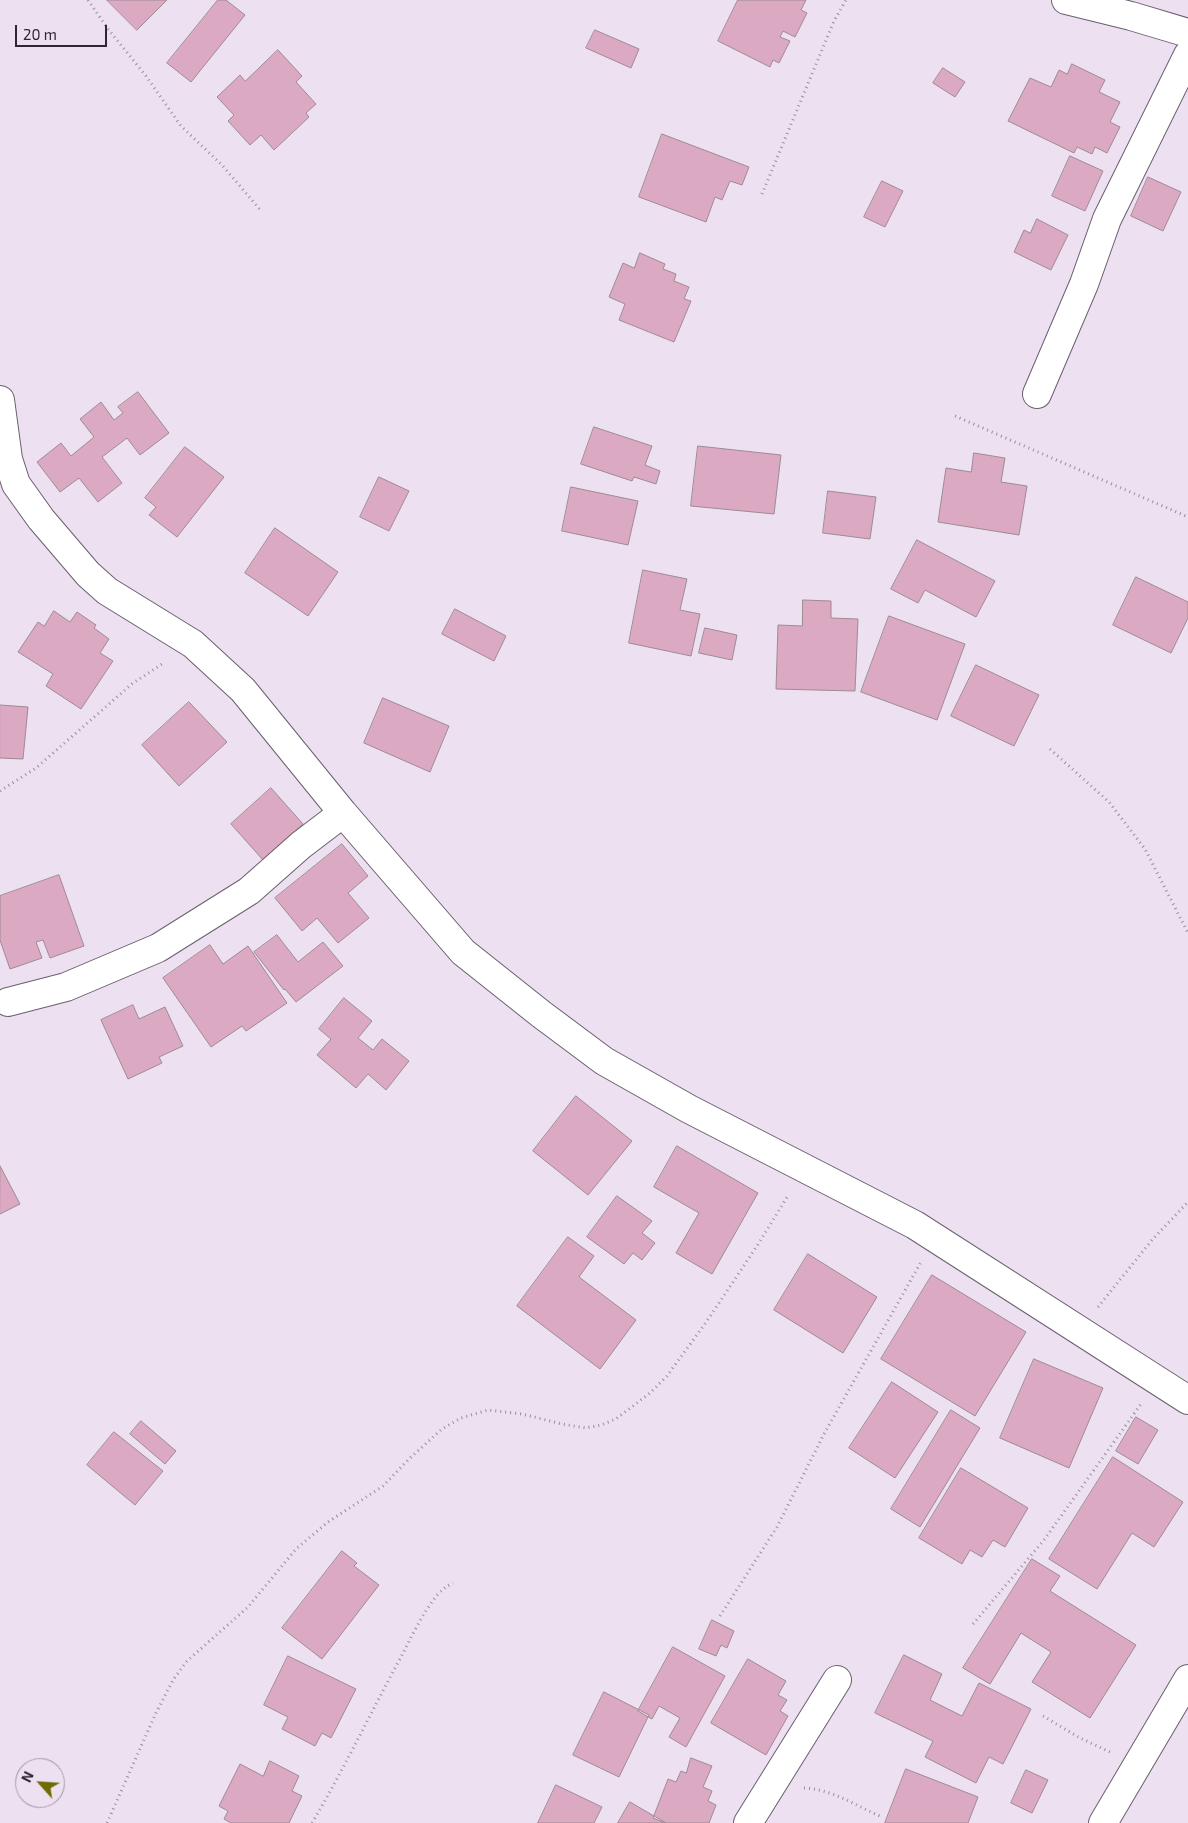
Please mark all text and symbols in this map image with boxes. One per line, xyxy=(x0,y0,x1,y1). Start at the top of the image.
scale bar xyxy=(18,15,110,47)
text: 20 m xyxy=(23,25,57,43)
north arrow xyxy=(15,1758,65,1808)
text: N xyxy=(17,1768,37,1785)

